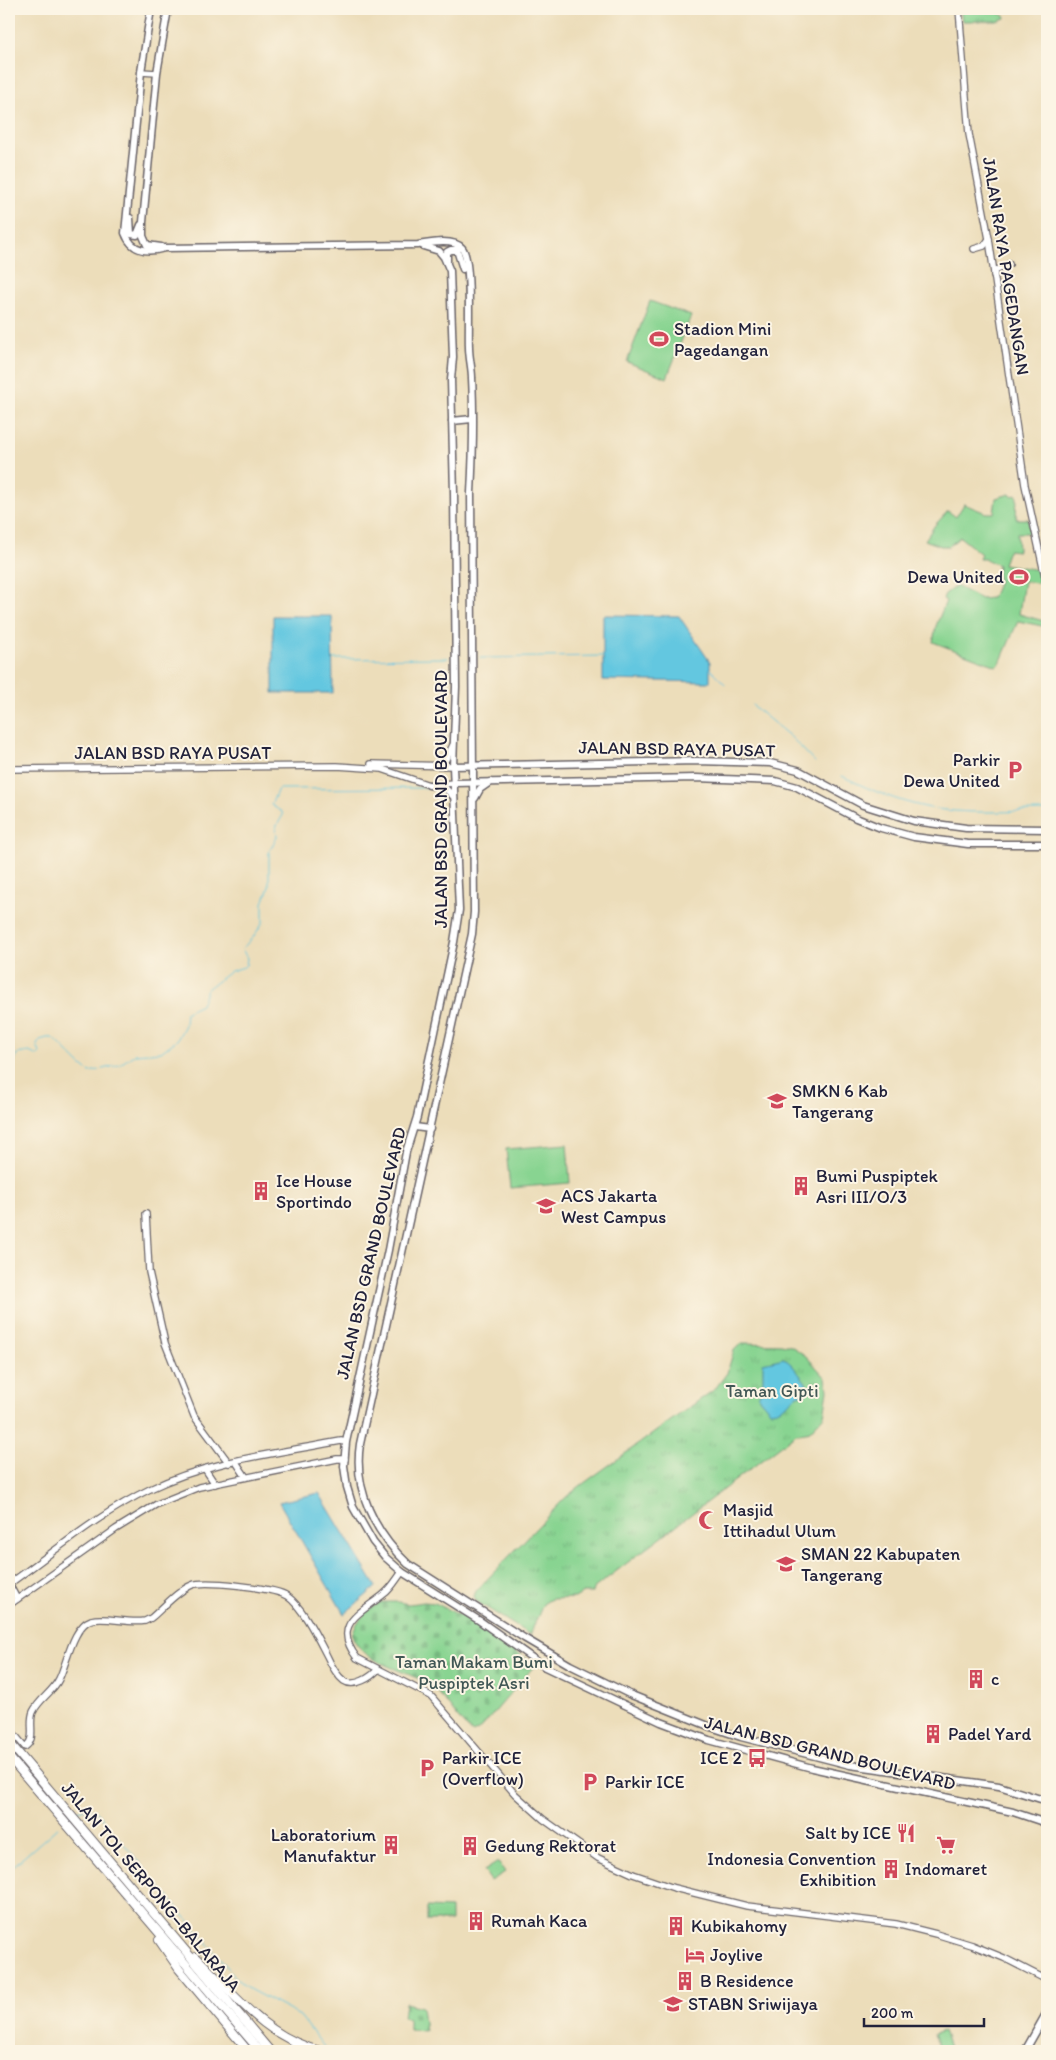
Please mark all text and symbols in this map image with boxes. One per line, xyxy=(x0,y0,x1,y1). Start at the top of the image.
street label: JALAN RAYA PAGEDANGAN xyxy=(978,155,1034,377)
place label: Stadion Mini Pagedangan xyxy=(674,318,771,361)
sports icon: Stadion Mini Pagedangan xyxy=(648,328,670,350)
place label: Dewa United xyxy=(907,566,1004,588)
sports icon: Dewa United xyxy=(1008,566,1030,588)
street label: JALAN BSD GRAND BOULEVARD xyxy=(430,670,452,928)
street label: JALAN BSD RAYA PUSAT xyxy=(578,736,776,762)
street label: JALAN BSD RAYA PUSAT xyxy=(75,742,271,764)
place label: Parkir Dewa United xyxy=(903,749,1001,792)
parking icon: Parkir Dewa United xyxy=(1004,759,1026,781)
place label: SMKN 6 Kab Tangerang xyxy=(792,1080,888,1123)
school or university icon: SMKN 6 Kab Tangerang xyxy=(766,1090,788,1112)
street label: JALAN BSD GRAND BOULEVARD xyxy=(331,1125,411,1381)
place label: Bumi Puspiptek Asri III/O/3 xyxy=(816,1165,939,1208)
place label: Ice House Sportindo xyxy=(276,1170,352,1213)
building icon: Bumi Puspiptek Asri III/O/3 xyxy=(790,1175,812,1197)
building icon: Ice House Sportindo xyxy=(250,1180,272,1202)
place label: ACS Jakarta West Campus xyxy=(561,1185,666,1228)
school or university icon: ACS Jakarta West Campus xyxy=(535,1195,557,1217)
park label: Taman Gipti xyxy=(725,1380,819,1402)
place label: Masjid Ittihadul Ulum xyxy=(723,1499,836,1542)
mosque icon: Masjid Ittihadul Ulum xyxy=(697,1509,719,1531)
place label: SMAN 22 Kabupaten Tangerang xyxy=(801,1543,960,1586)
school or university icon: SMAN 22 Kabupaten Tangerang xyxy=(775,1553,797,1575)
park label: Taman Makam Bumi Puspiptek Asri xyxy=(395,1651,553,1694)
building icon: c xyxy=(965,1668,987,1690)
place label: c xyxy=(991,1668,999,1690)
street label: JALAN BSD GRAND BOULEVARD xyxy=(702,1711,958,1795)
building icon: Padel Yard xyxy=(922,1723,944,1745)
place label: Padel Yard xyxy=(948,1723,1031,1745)
place label: Parkir ICE (Overflow) xyxy=(442,1747,524,1790)
place label: ICE 2 xyxy=(700,1747,743,1769)
bus stop icon: ICE 2 xyxy=(746,1747,768,1769)
parking icon: Parkir ICE (Overflow) xyxy=(416,1757,438,1779)
parking icon: Parkir ICE xyxy=(579,1771,601,1793)
place label: Parkir ICE xyxy=(605,1771,685,1793)
street label: JALAN TOL SERPONG–BALARAJA xyxy=(57,1777,246,1997)
place label: Salt by ICE xyxy=(805,1822,891,1844)
restaurant icon: Salt by ICE xyxy=(895,1822,917,1844)
place label: Laboratorium Manufaktur xyxy=(271,1824,377,1867)
building icon: Laboratorium Manufaktur xyxy=(380,1834,402,1856)
supermarket icon: Indomaret xyxy=(935,1834,957,1856)
building icon: Gedung Rektorat xyxy=(459,1835,481,1857)
place label: Gedung Rektorat xyxy=(485,1835,616,1857)
place label: Indonesia Convention Exhibition xyxy=(707,1848,876,1891)
building icon: Indonesia Convention Exhibition xyxy=(880,1858,902,1880)
place label: Indomaret xyxy=(905,1858,987,1880)
building icon: Rumah Kaca xyxy=(465,1910,487,1932)
place label: Rumah Kaca xyxy=(491,1910,588,1932)
building icon: Kubikahomy xyxy=(665,1915,687,1937)
place label: Kubikahomy xyxy=(691,1915,788,1937)
hotel icon: Joylive xyxy=(684,1944,706,1966)
place label: Joylive xyxy=(710,1944,763,1966)
building icon: B Residence xyxy=(674,1970,696,1992)
place label: B Residence xyxy=(700,1970,794,1992)
school or university icon: STABN Sriwijaya xyxy=(662,1993,684,2015)
place label: STABN Sriwijaya xyxy=(688,1993,819,2015)
scale bar xyxy=(864,1995,984,2027)
text: 200 m xyxy=(871,2004,914,2022)

